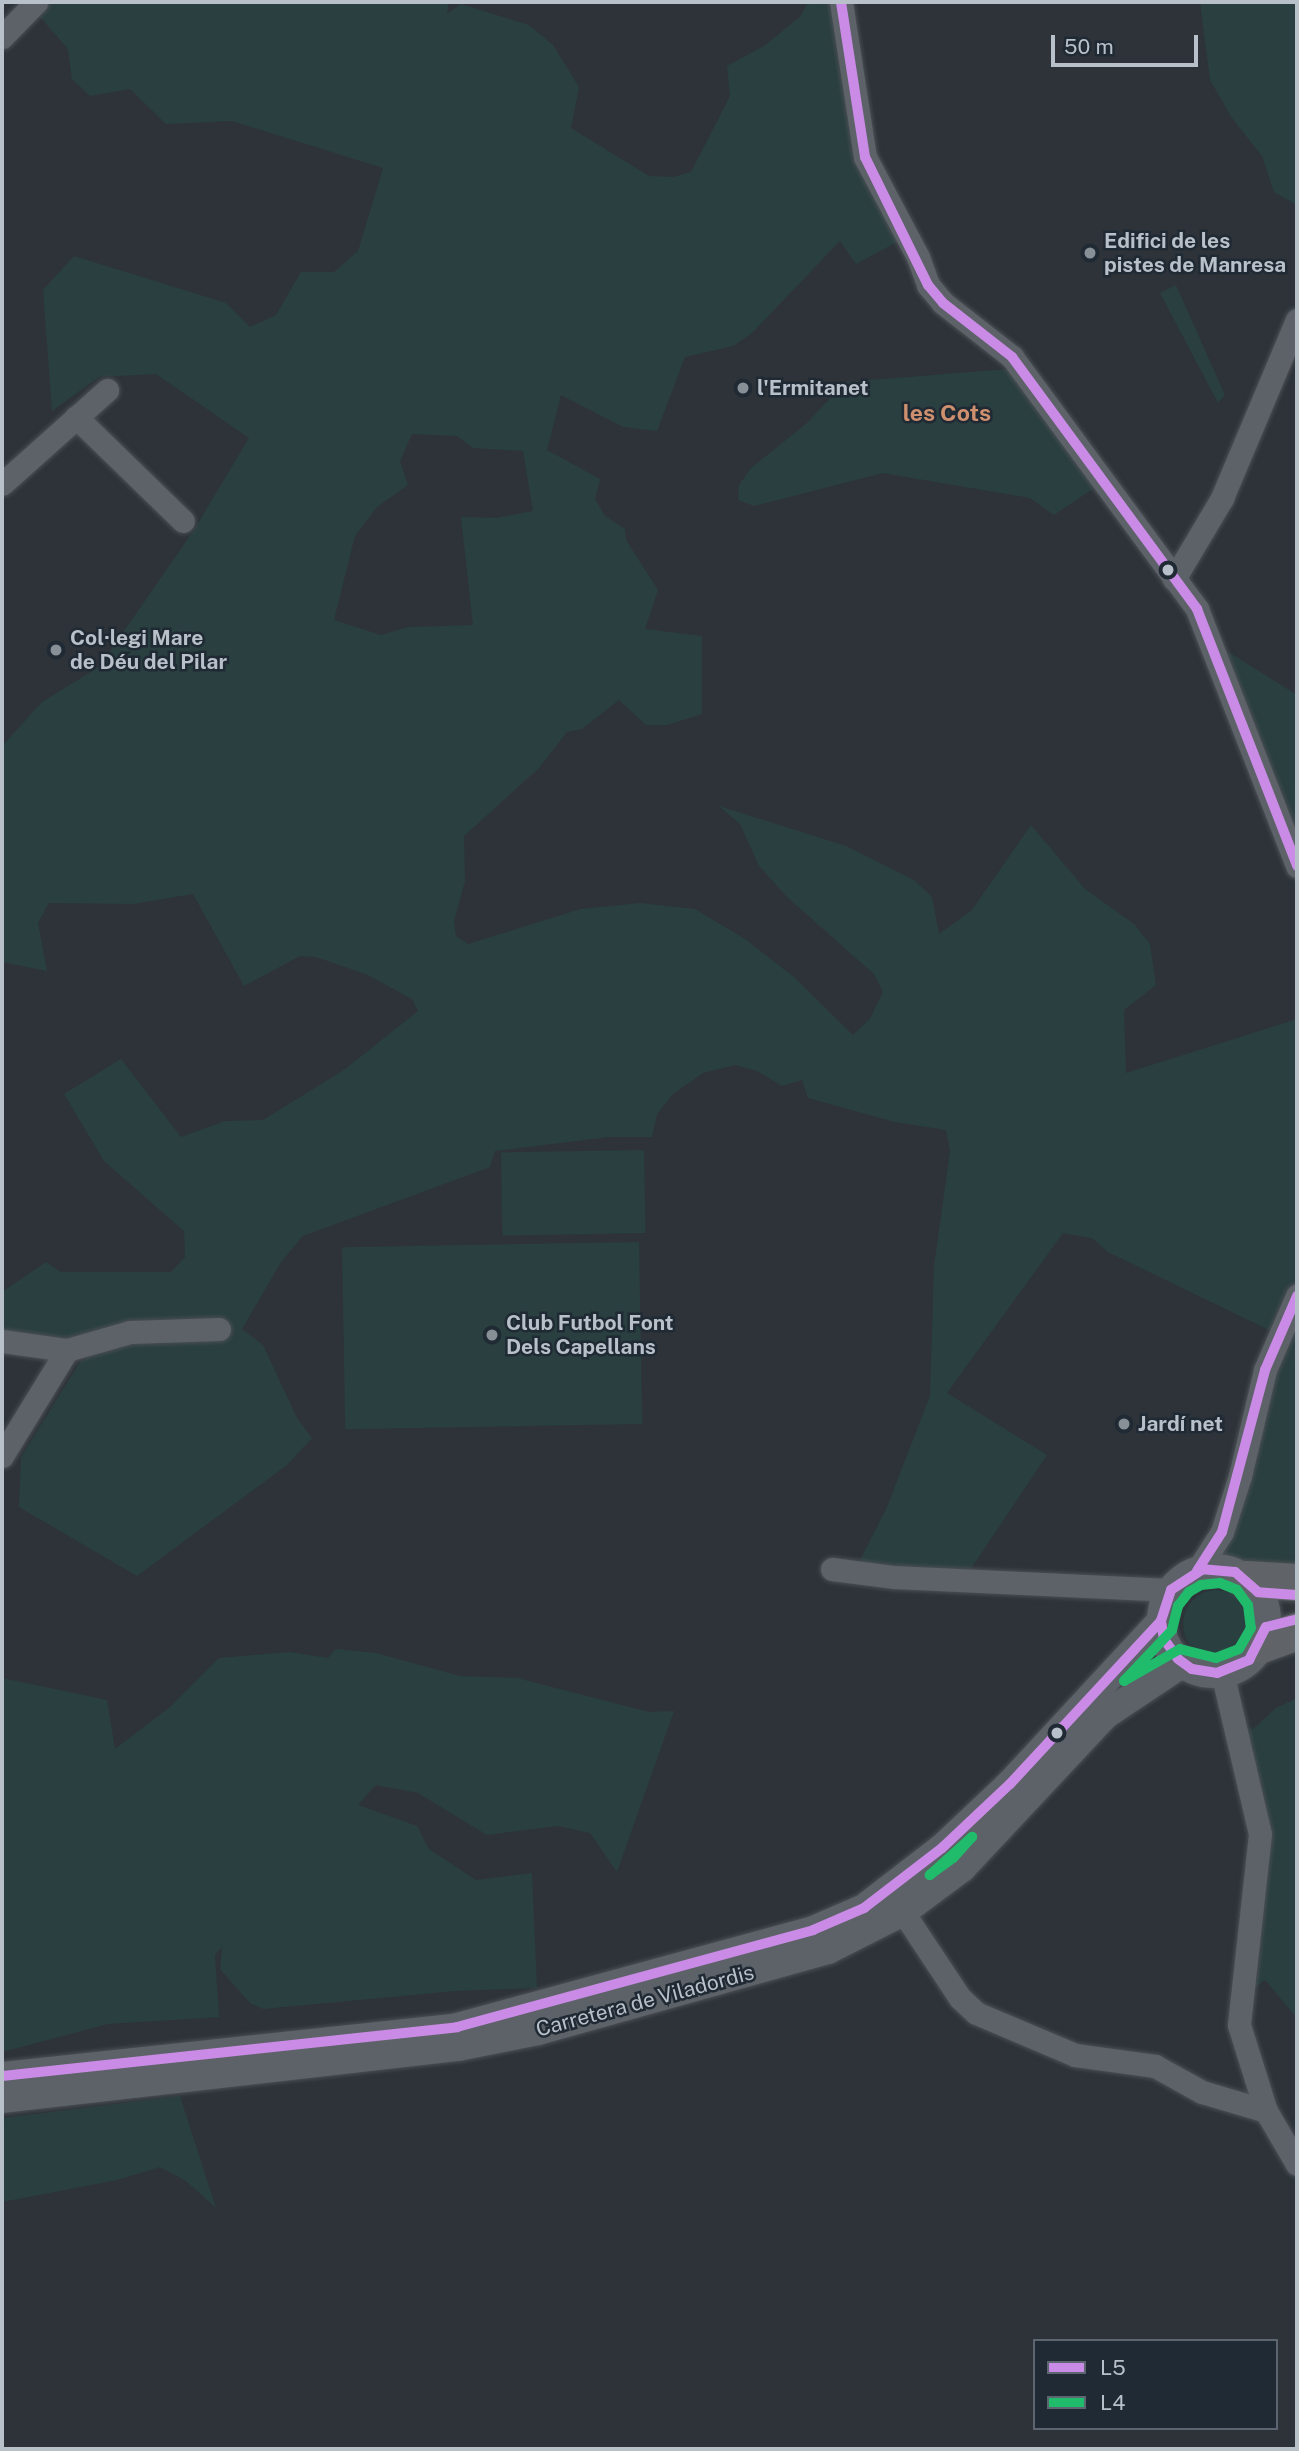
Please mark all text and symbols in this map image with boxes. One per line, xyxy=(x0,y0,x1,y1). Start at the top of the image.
scale bar xyxy=(1054,21,1201,65)
text: 50 m xyxy=(1064,34,1114,59)
place label: Edifici de les pistes de Manresa xyxy=(1104,228,1287,278)
marker: Edifici de les pistes de Manresa xyxy=(1082,245,1098,261)
place label: l'Ermitanet xyxy=(757,375,869,401)
marker: l'Ermitanet xyxy=(735,380,751,396)
district label: les Cots xyxy=(903,399,991,427)
unlabelled marker xyxy=(1161,563,1175,577)
place label: Col·legi Mare de Déu del Pilar xyxy=(70,625,227,675)
marker: Col·legi Mare de Déu del Pilar xyxy=(48,642,64,658)
place label: Club Futbol Font Dels Capellans xyxy=(506,1310,674,1360)
marker: Club Futbol Font Dels Capellans xyxy=(484,1327,500,1343)
place label: Jardí net xyxy=(1138,1411,1223,1437)
marker: Jardí net xyxy=(1116,1416,1132,1432)
unlabelled marker xyxy=(1050,1726,1064,1740)
street label: Carretera de Viladordis xyxy=(533,1960,757,2042)
legend xyxy=(1033,2339,1278,2430)
text: L5 xyxy=(1100,2355,1126,2380)
text: L4 xyxy=(1100,2390,1125,2415)

